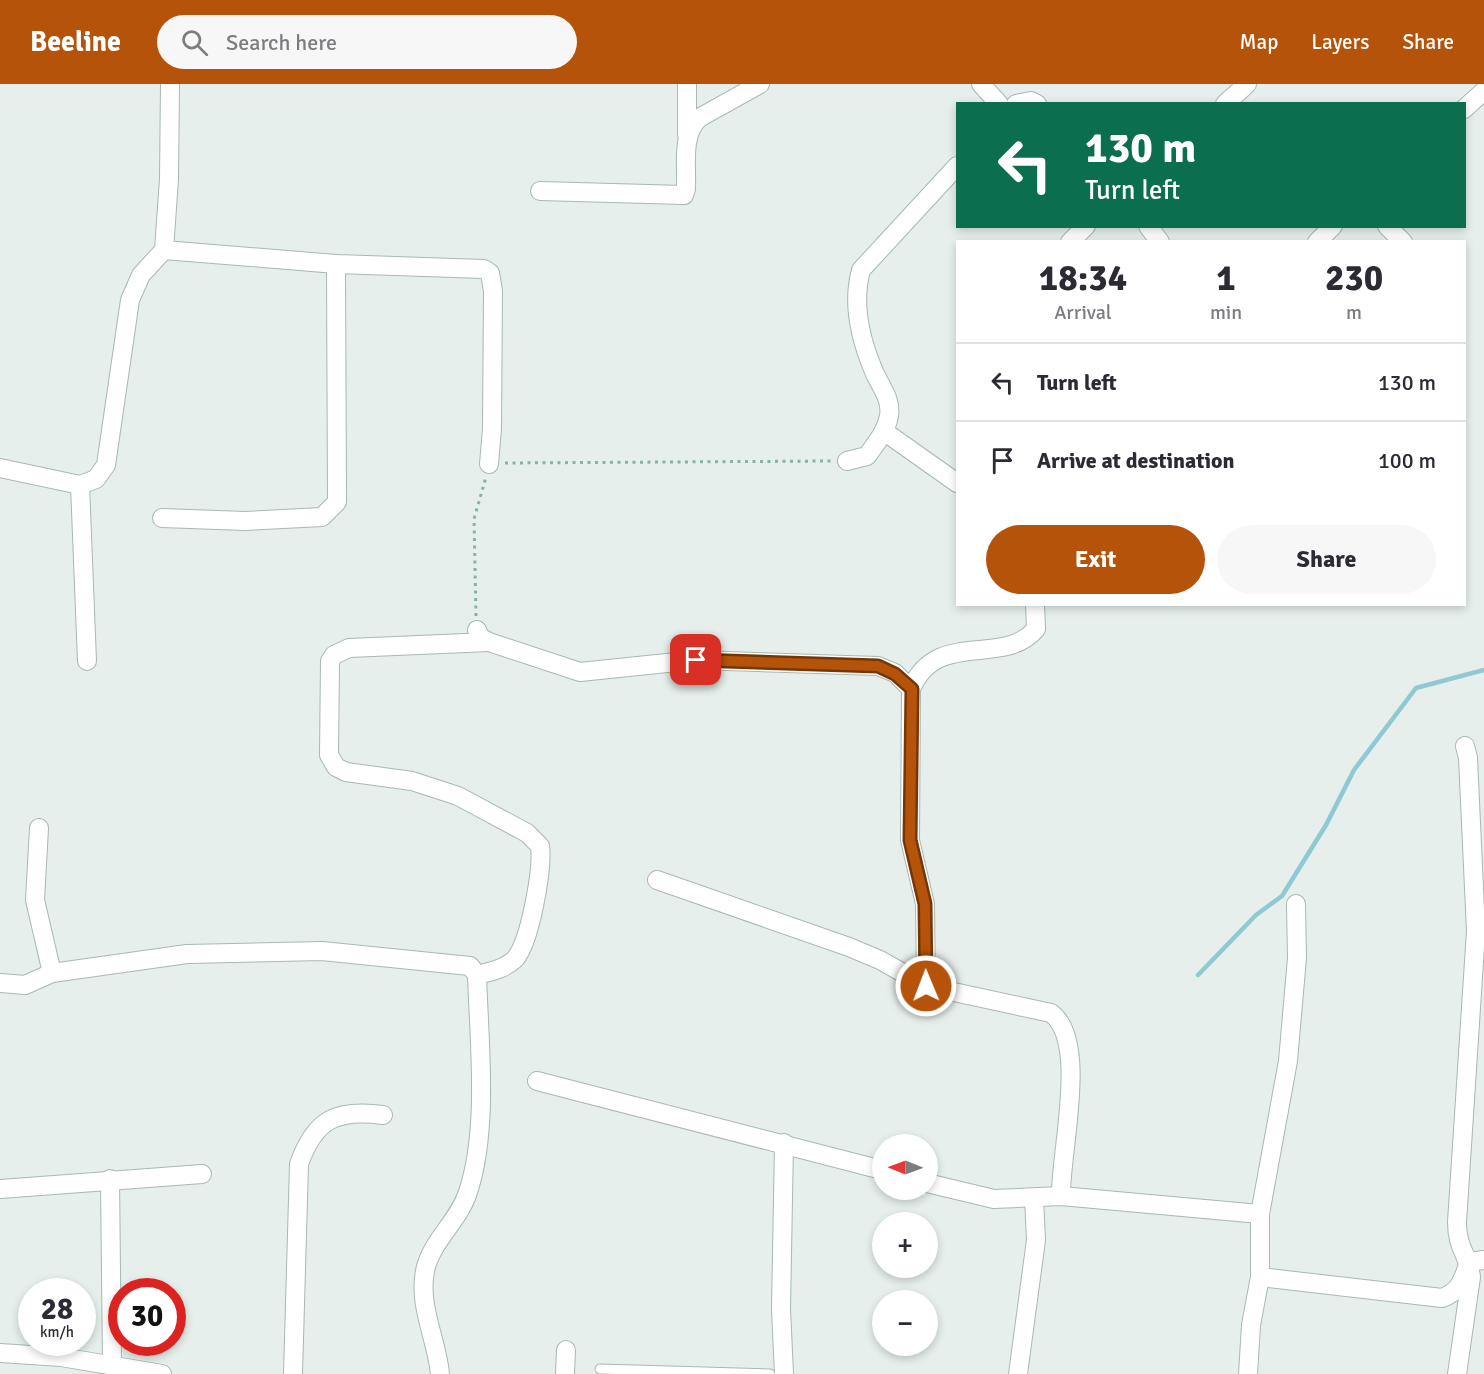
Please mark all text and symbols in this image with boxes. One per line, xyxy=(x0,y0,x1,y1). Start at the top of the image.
search box xyxy=(157,15,577,69)
text: Beeline xyxy=(30,25,121,59)
icon: search xyxy=(178,26,211,59)
text: Search here xyxy=(226,29,337,56)
text: Map xyxy=(1240,29,1278,55)
text: Layers xyxy=(1311,29,1369,55)
text: Share xyxy=(1402,29,1454,55)
text: 130 m xyxy=(1085,123,1196,174)
icon: left xyxy=(986,126,1064,204)
text: Turn left xyxy=(1085,174,1180,207)
text: 18:34 xyxy=(1039,256,1127,301)
text: 1 xyxy=(1216,256,1236,301)
text: 230 xyxy=(1325,256,1383,301)
text: Arrival xyxy=(1054,300,1112,325)
text: min xyxy=(1210,300,1242,325)
text: m xyxy=(1346,300,1362,325)
icon: left xyxy=(986,366,1019,399)
text: Turn left xyxy=(1037,369,1117,396)
text: 130 m xyxy=(1378,369,1436,396)
icon: arrive xyxy=(986,444,1019,477)
text: Arrive at destination xyxy=(1037,447,1234,474)
text: 100 m xyxy=(1378,447,1436,474)
button: Exit xyxy=(986,525,1205,594)
button: Share xyxy=(1217,525,1436,594)
pin xyxy=(670,634,721,685)
icon: arrive xyxy=(679,643,712,676)
position arrow xyxy=(894,954,958,1018)
north arrow xyxy=(872,1134,938,1200)
map controls xyxy=(872,1134,938,1356)
button: + xyxy=(872,1212,938,1278)
speed limit sign: 30 xyxy=(108,1278,186,1356)
button: − xyxy=(872,1290,938,1356)
text: 28 xyxy=(41,1291,73,1328)
text: km/h xyxy=(40,1323,74,1341)

